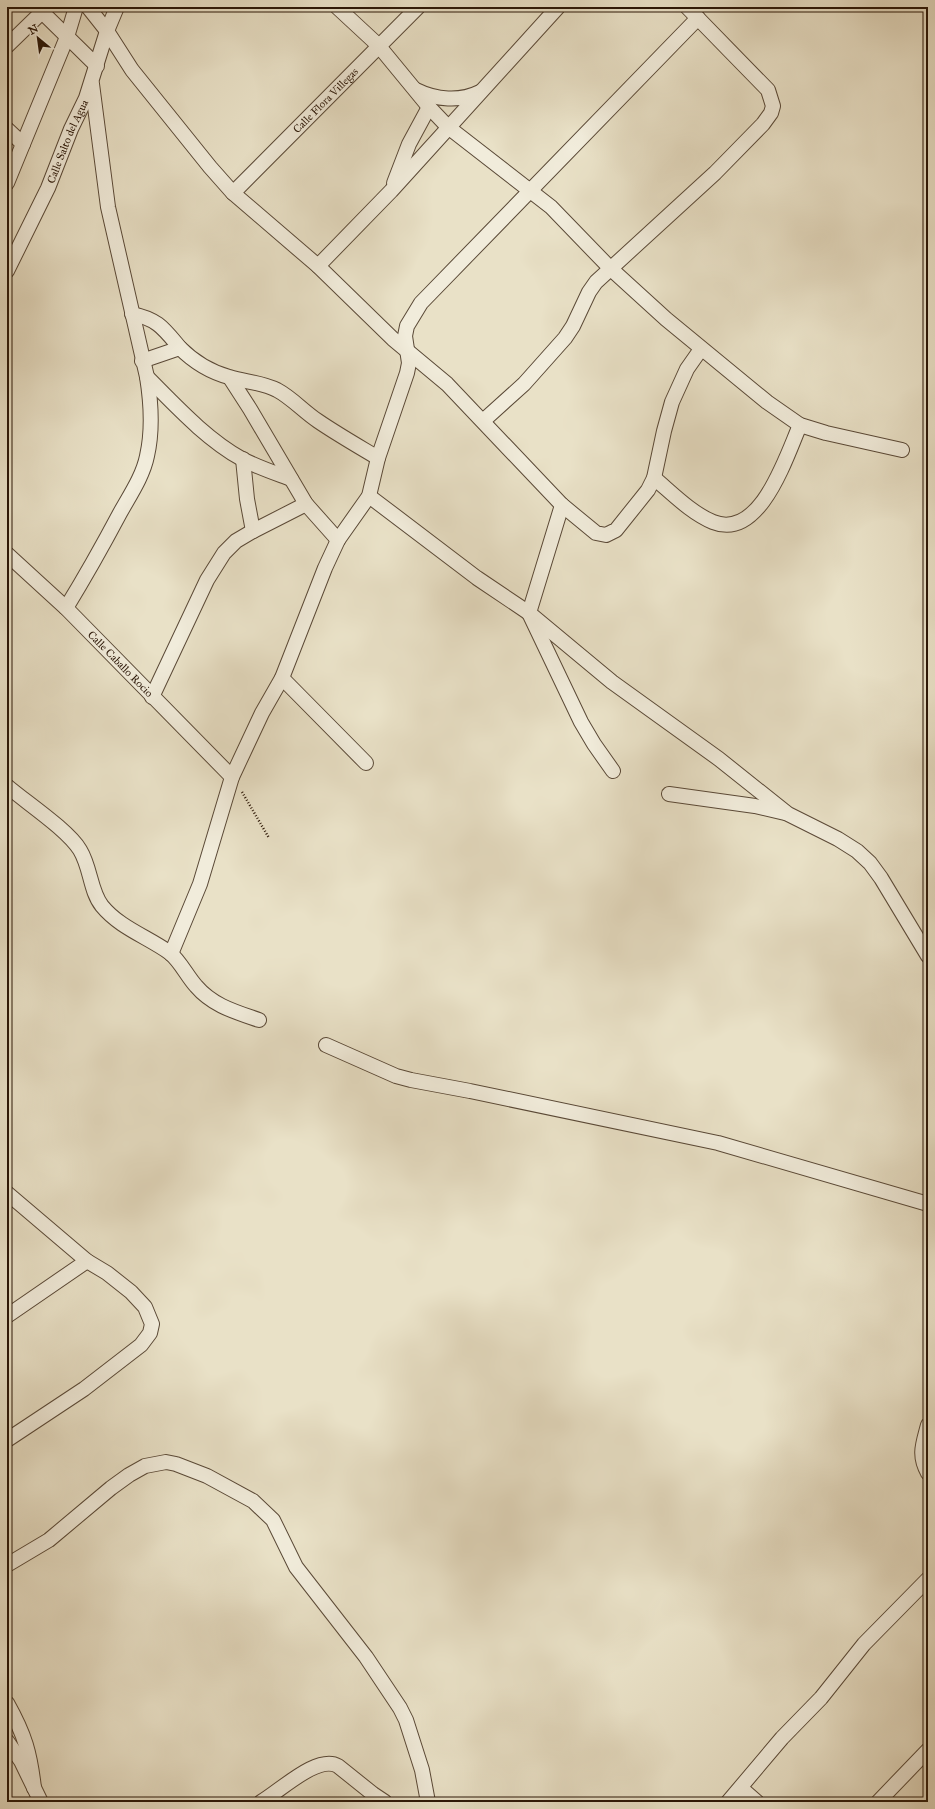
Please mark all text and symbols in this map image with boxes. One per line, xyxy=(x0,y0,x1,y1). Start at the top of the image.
north arrow xyxy=(18,18,58,58)
text: N xyxy=(26,21,41,38)
street label: Calle Flora Villegas xyxy=(290,65,361,136)
street label: Calle Salto del Agua xyxy=(44,97,91,185)
street label: Calle Caballo Rocio xyxy=(85,628,156,700)

